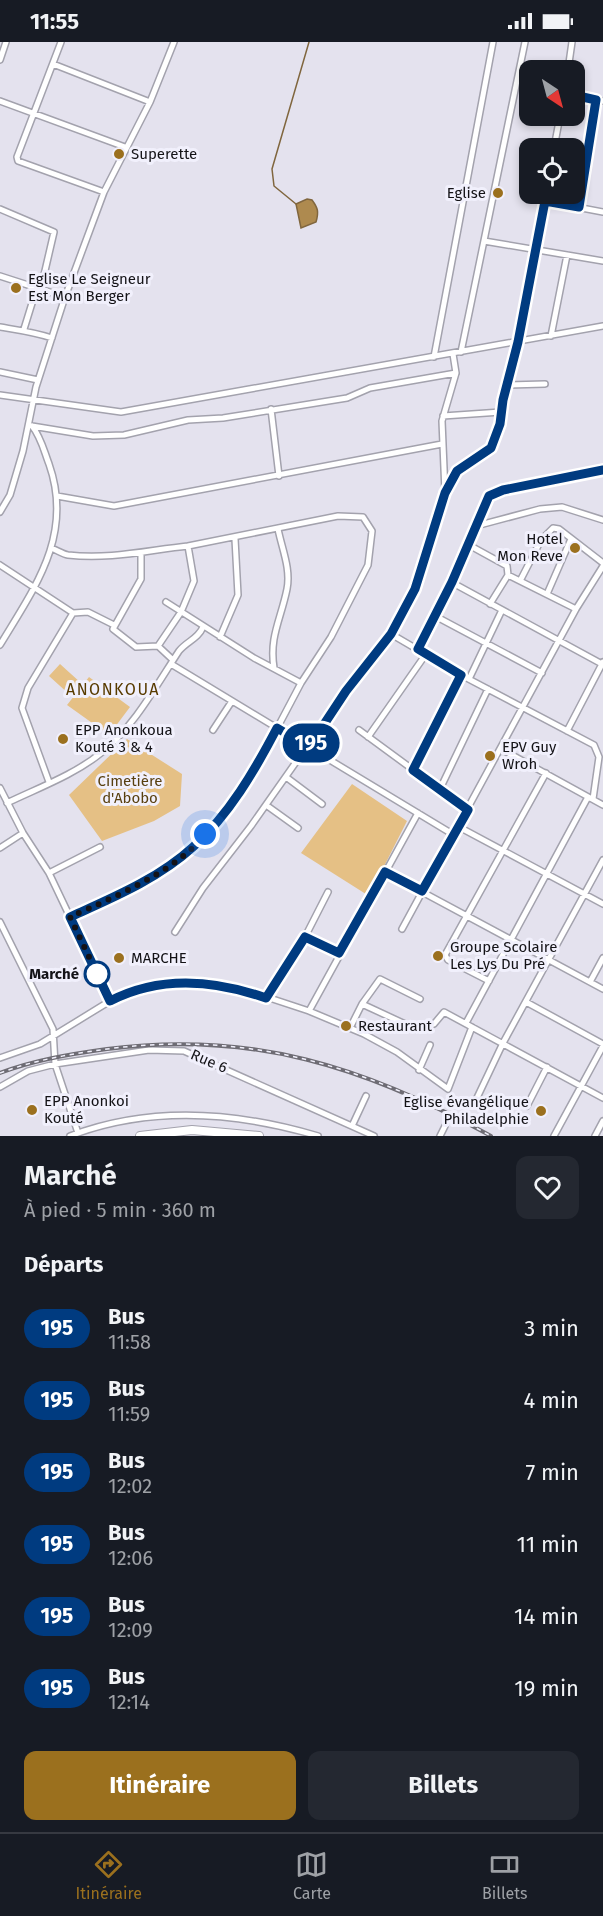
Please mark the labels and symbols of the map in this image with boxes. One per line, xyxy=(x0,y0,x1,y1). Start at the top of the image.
north arrow xyxy=(519,60,585,126)
place label: Superette xyxy=(131,145,197,163)
marker: Superette xyxy=(112,147,126,161)
place label: Eglise xyxy=(447,184,486,202)
marker: Eglise xyxy=(491,186,505,200)
place label: Eglise Le Seigneur Est Mon Berger xyxy=(28,270,151,305)
marker: Eglise Le Seigneur Est Mon Berger xyxy=(9,281,23,295)
place label: Hotel Mon Reve xyxy=(497,530,564,565)
marker: Hotel Mon Reve xyxy=(568,541,582,555)
district label: ANONKOUA xyxy=(66,680,160,699)
place label: EPP Anonkoua Kouté 3 & 4 xyxy=(75,721,173,756)
line badge: 195 xyxy=(276,724,346,762)
marker: EPP Anonkoua Kouté 3 & 4 xyxy=(56,732,70,746)
place label: EPV Guy Wroh xyxy=(502,738,557,773)
marker: EPV Guy Wroh xyxy=(483,749,497,763)
park label: Cimetière d'Abobo xyxy=(98,772,163,807)
your location xyxy=(190,819,220,849)
place label: Groupe Scolaire Les Lys Du Pré xyxy=(450,938,557,973)
place label: MARCHE xyxy=(131,949,187,967)
marker: Groupe Scolaire Les Lys Du Pré xyxy=(431,949,445,963)
marker: MARCHE xyxy=(112,951,126,965)
marker: Marché xyxy=(84,961,110,987)
place label: Marché xyxy=(29,965,79,983)
place label: Restaurant xyxy=(358,1017,432,1035)
marker: Restaurant xyxy=(339,1019,353,1033)
street label: Rue 6 xyxy=(188,1045,230,1077)
place label: EPP Anonkoi Kouté xyxy=(44,1092,129,1127)
place label: Eglise évangélique Philadelphie xyxy=(403,1093,529,1128)
marker: EPP Anonkoi Kouté xyxy=(25,1103,39,1117)
marker: Eglise évangélique Philadelphie xyxy=(534,1104,548,1118)

